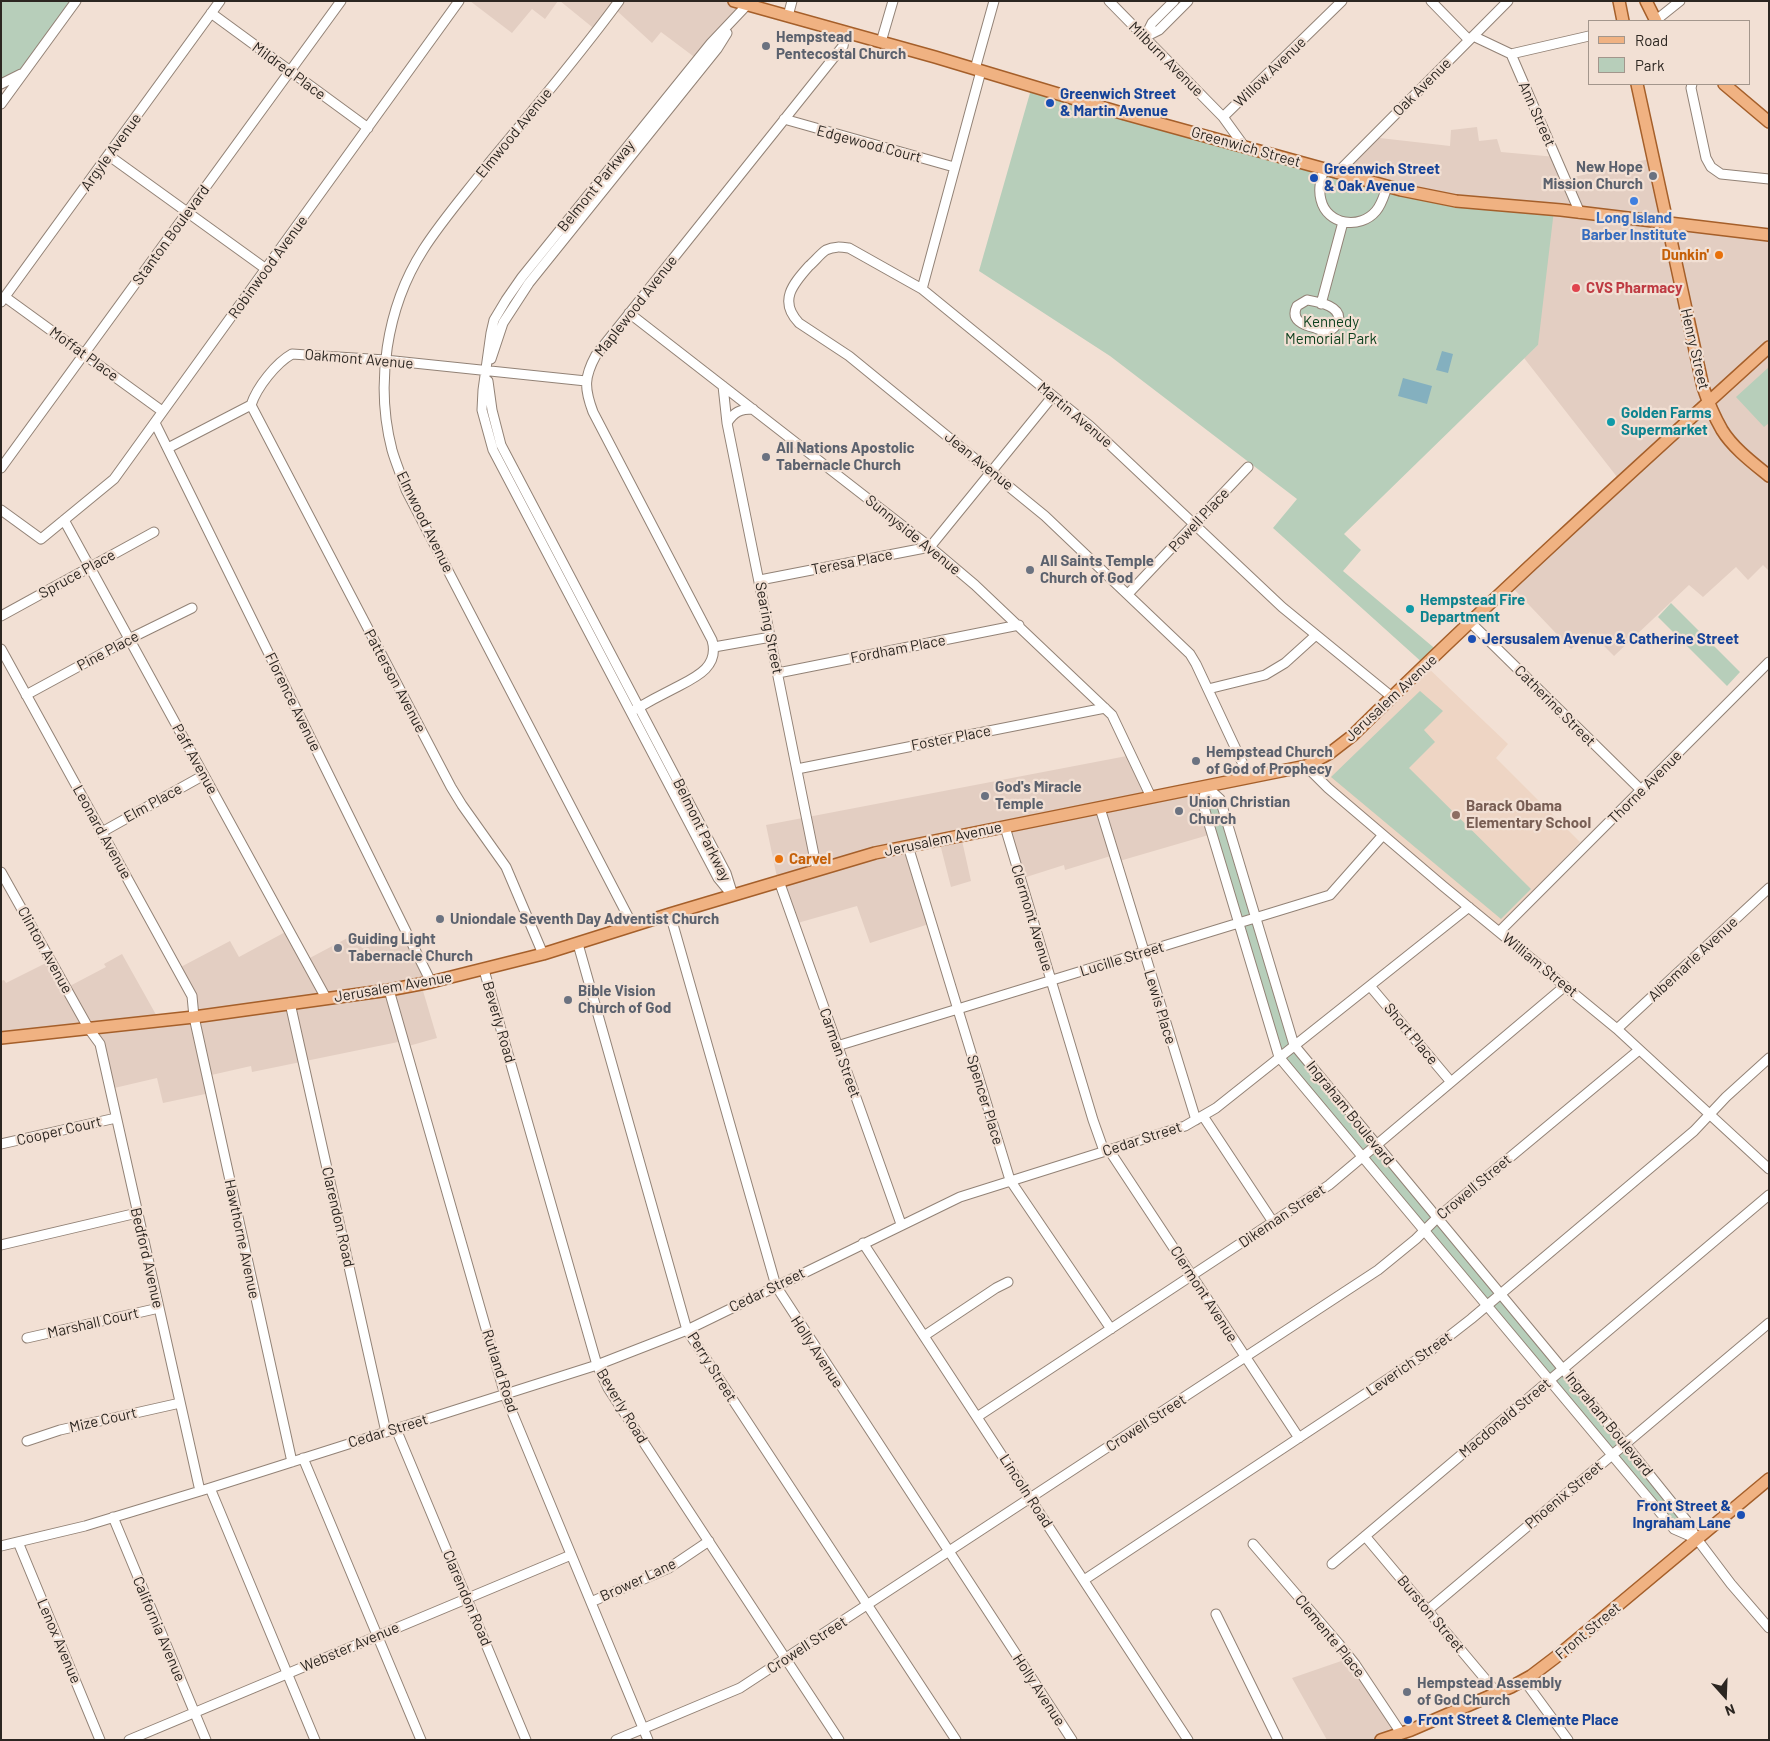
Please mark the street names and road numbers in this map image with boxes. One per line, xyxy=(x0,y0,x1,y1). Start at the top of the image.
street label: Milburn Avenue xyxy=(1125,18,1207,100)
street label: Willow Avenue xyxy=(1230,33,1310,111)
street label: Mildred Place xyxy=(249,38,329,104)
street label: Oak Avenue xyxy=(1389,54,1455,120)
street label: Ann Street xyxy=(1515,79,1559,149)
street label: Elmwood Avenue xyxy=(472,84,556,182)
street label: Argyle Avenue xyxy=(77,110,145,194)
street label: Edgewood Court xyxy=(815,121,923,167)
street label: Greenwich Street xyxy=(1189,123,1303,171)
street label: Belmont Parkway xyxy=(554,137,638,235)
street label: Stanton Boulevard xyxy=(129,181,213,289)
street label: Robinwood Avenue xyxy=(225,212,311,322)
street label: Maplewood Avenue xyxy=(591,252,681,360)
street label: Henry Street xyxy=(1677,307,1713,391)
street label: Moffat Place xyxy=(46,323,122,385)
street label: Oakmont Avenue xyxy=(304,345,414,373)
street label: Martin Avenue xyxy=(1034,379,1116,451)
street label: Jean Avenue xyxy=(941,428,1017,494)
street label: Elmwood Avenue xyxy=(393,468,457,576)
street label: Powell Place xyxy=(1165,484,1233,556)
street label: Sunnyside Avenue xyxy=(862,491,964,579)
street label: Teresa Place xyxy=(810,545,894,579)
street label: Spruce Place xyxy=(35,546,119,602)
street label: Searing Street xyxy=(751,580,787,676)
street label: Patterson Avenue xyxy=(360,626,430,736)
street label: Pine Place xyxy=(74,627,142,675)
street label: Fordham Place xyxy=(849,631,947,667)
street label: Florence Avenue xyxy=(261,650,325,754)
street label: Jerusalem Avenue xyxy=(1341,651,1441,745)
street label: Catherine Street xyxy=(1511,662,1599,750)
street label: Paff Avenue xyxy=(168,721,222,797)
street label: Foster Place xyxy=(910,721,992,755)
street label: Thorne Avenue xyxy=(1604,746,1686,828)
street label: Belmont Parkway xyxy=(669,776,735,884)
street label: Elm Place xyxy=(121,780,185,826)
street label: Leonard Avenue xyxy=(69,782,135,882)
street label: Jerusalem Avenue xyxy=(883,818,1003,860)
street label: Clermont Avenue xyxy=(1007,862,1057,974)
street label: Clinton Avenue xyxy=(14,903,76,997)
street label: Albemarle Avenue xyxy=(1644,913,1742,1005)
street label: William Street xyxy=(1499,929,1581,1001)
street label: Lucille Street xyxy=(1078,938,1166,980)
street label: Jerusalem Avenue xyxy=(333,968,453,1006)
street label: Lewis Place xyxy=(1140,968,1180,1046)
street label: Beverly Road xyxy=(479,979,519,1065)
street label: Short Place xyxy=(1380,1000,1442,1068)
street label: Carman Street xyxy=(815,1006,865,1100)
street label: Spencer Place xyxy=(963,1053,1007,1147)
street label: Ingraham Boulevard xyxy=(1302,1057,1398,1169)
street label: Cooper Court xyxy=(15,1113,103,1149)
street label: Cedar Street xyxy=(1100,1118,1184,1160)
street label: Crowell Street xyxy=(1433,1151,1515,1223)
street label: Clarendon Road xyxy=(318,1165,358,1269)
street label: Hawthorne Avenue xyxy=(221,1178,263,1300)
street label: Dikeman Street xyxy=(1235,1180,1329,1252)
street label: Bedford Avenue xyxy=(127,1206,167,1310)
street label: Clermont Avenue xyxy=(1166,1243,1242,1345)
street label: Cedar Street xyxy=(726,1264,808,1316)
street label: Marshall Court xyxy=(46,1304,140,1342)
street label: Holly Avenue xyxy=(787,1313,847,1391)
street label: Rutland Road xyxy=(478,1327,522,1415)
street label: Leverich Street xyxy=(1363,1328,1455,1400)
street label: Perry Street xyxy=(683,1329,741,1405)
street label: Beverly Road xyxy=(593,1365,651,1447)
street label: Ingraham Boulevard xyxy=(1561,1368,1657,1480)
street label: Macdonald Street xyxy=(1456,1375,1554,1461)
street label: Crowell Street xyxy=(1103,1390,1189,1456)
street label: Mize Court xyxy=(68,1404,138,1436)
street label: Cedar Street xyxy=(346,1410,430,1452)
street label: Lincoln Road xyxy=(996,1451,1056,1531)
street label: Phoenix Street xyxy=(1521,1457,1607,1533)
street label: Clarendon Road xyxy=(439,1547,495,1649)
street label: Brower Lane xyxy=(597,1555,679,1605)
street label: Burston Street xyxy=(1393,1572,1469,1656)
street label: California Avenue xyxy=(129,1574,189,1684)
street label: Clemente Place xyxy=(1291,1591,1369,1681)
street label: Lenox Avenue xyxy=(33,1596,85,1686)
street label: Front Street xyxy=(1552,1599,1624,1663)
street label: Crowell Street xyxy=(764,1612,850,1678)
street label: Webster Avenue xyxy=(298,1618,402,1676)
street label: Holly Avenue xyxy=(1009,1651,1069,1729)

